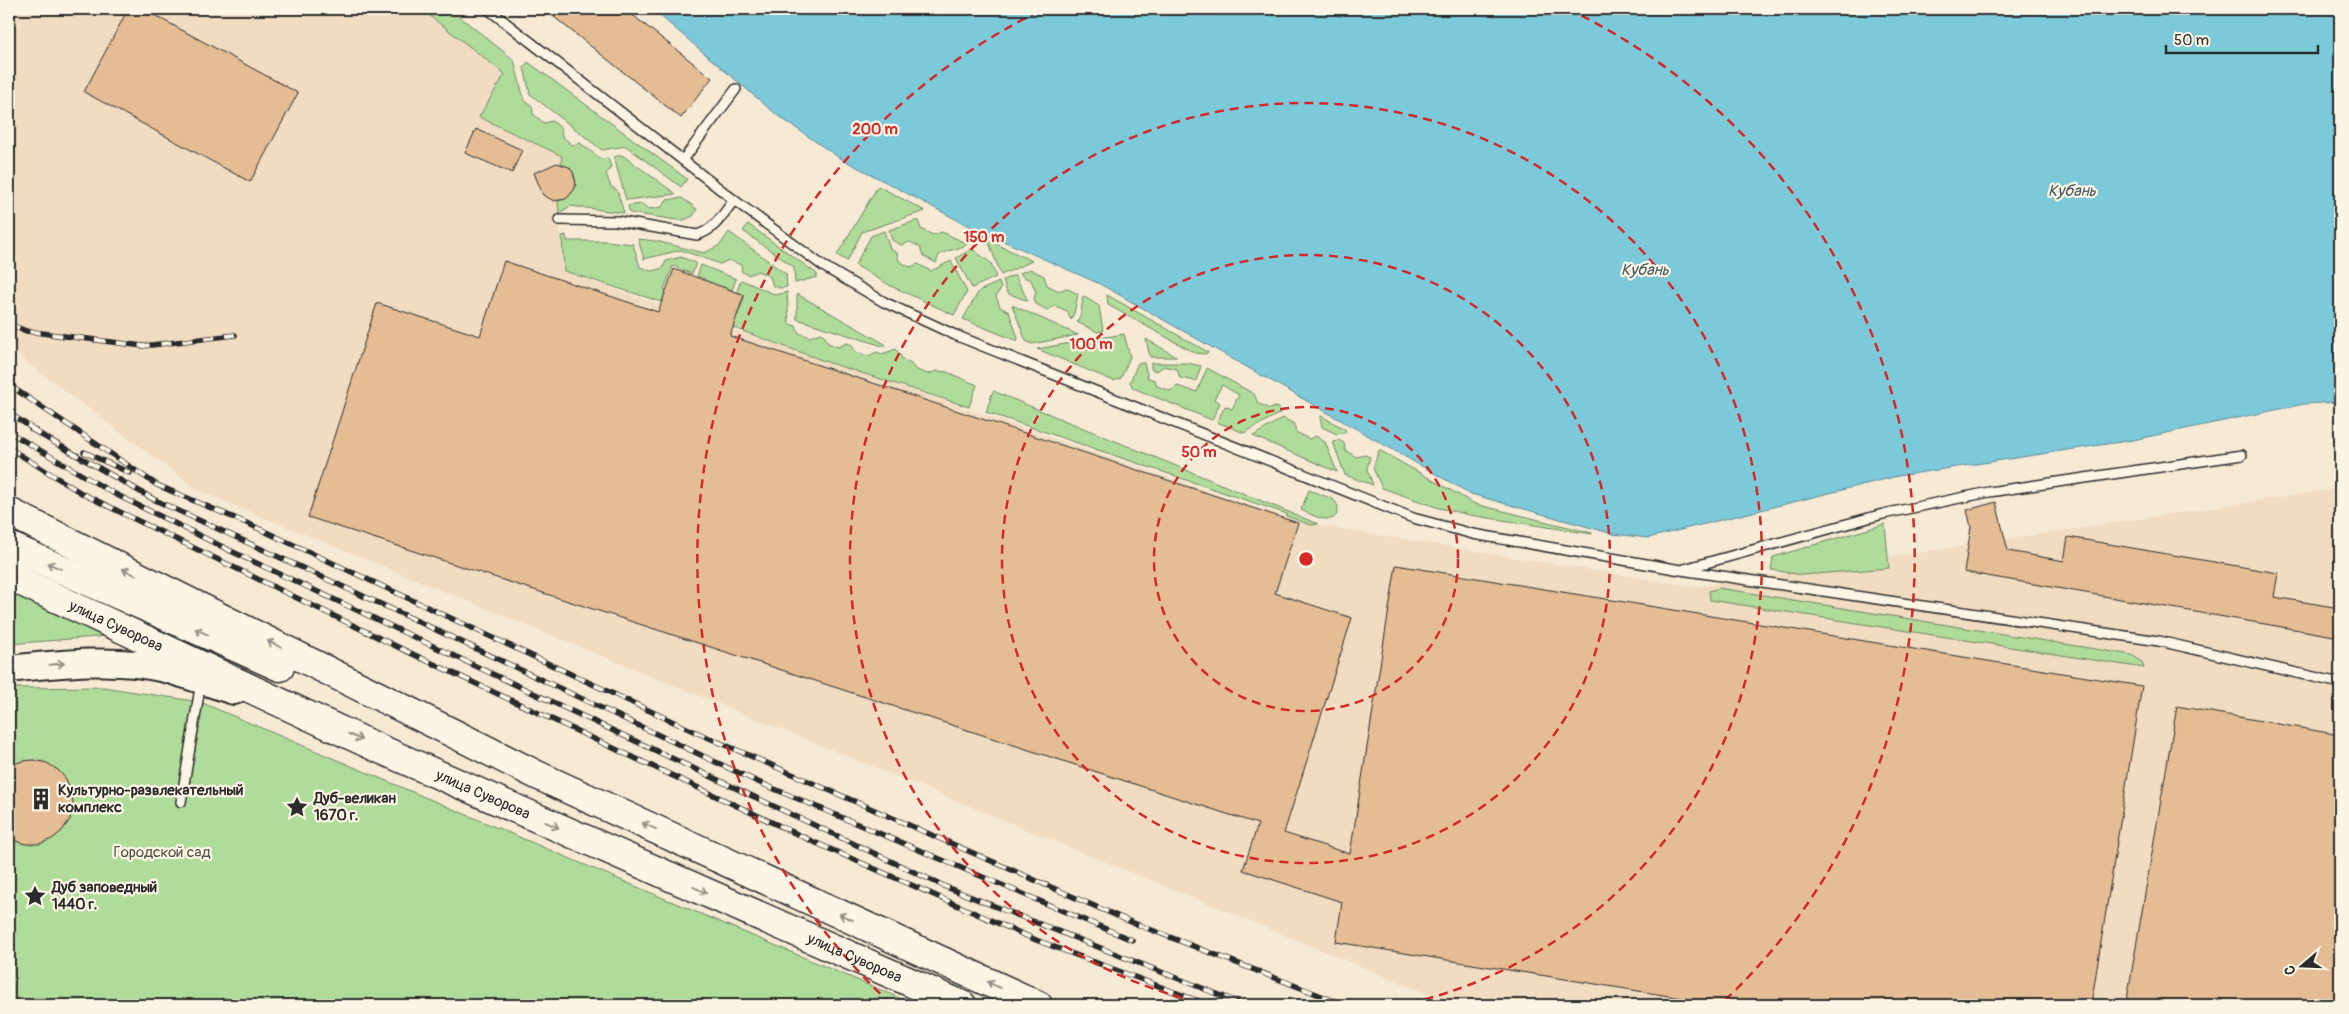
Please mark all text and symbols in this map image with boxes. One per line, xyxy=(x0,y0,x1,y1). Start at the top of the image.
scale bar xyxy=(2166,22,2319,54)
text: 50 m xyxy=(2174,31,2209,50)
text: 200 m xyxy=(852,120,898,139)
water label: Кубань xyxy=(2048,181,2097,201)
text: 150 m xyxy=(964,228,1004,247)
water label: Кубань xyxy=(1621,260,1670,280)
text: 100 m xyxy=(1070,335,1112,354)
text: 50 m xyxy=(1182,443,1216,462)
centre of rings xyxy=(1297,550,1315,568)
one-way arrow xyxy=(47,561,62,571)
one-way arrow xyxy=(121,567,136,577)
street label: улица Суворова xyxy=(65,595,166,656)
one-way arrow xyxy=(195,627,210,637)
one-way arrow xyxy=(267,639,282,648)
one-way arrow xyxy=(49,659,65,669)
one-way arrow xyxy=(347,733,362,742)
street label: улица Суворова xyxy=(432,765,533,823)
place label: Культурно-развлекательный комплекс xyxy=(58,781,243,817)
building icon: Культурно-развлекательный комплекс xyxy=(28,786,54,812)
place label: Дуб-великан 1670 г. xyxy=(313,789,396,825)
place icon: Дуб-великан 1670 г. xyxy=(284,794,310,820)
one-way arrow xyxy=(544,820,559,830)
one-way arrow xyxy=(641,821,656,831)
park label: Городской сад xyxy=(114,843,210,862)
place label: Дуб заповедный 1440 г. xyxy=(51,878,157,914)
place icon: Дуб заповедный 1440 г. xyxy=(22,883,48,909)
one-way arrow xyxy=(692,886,707,896)
one-way arrow xyxy=(839,912,854,921)
street label: улица Суворова xyxy=(804,928,905,987)
north arrow xyxy=(2276,942,2326,992)
text: С xyxy=(2281,963,2300,977)
one-way arrow xyxy=(987,980,1002,989)

